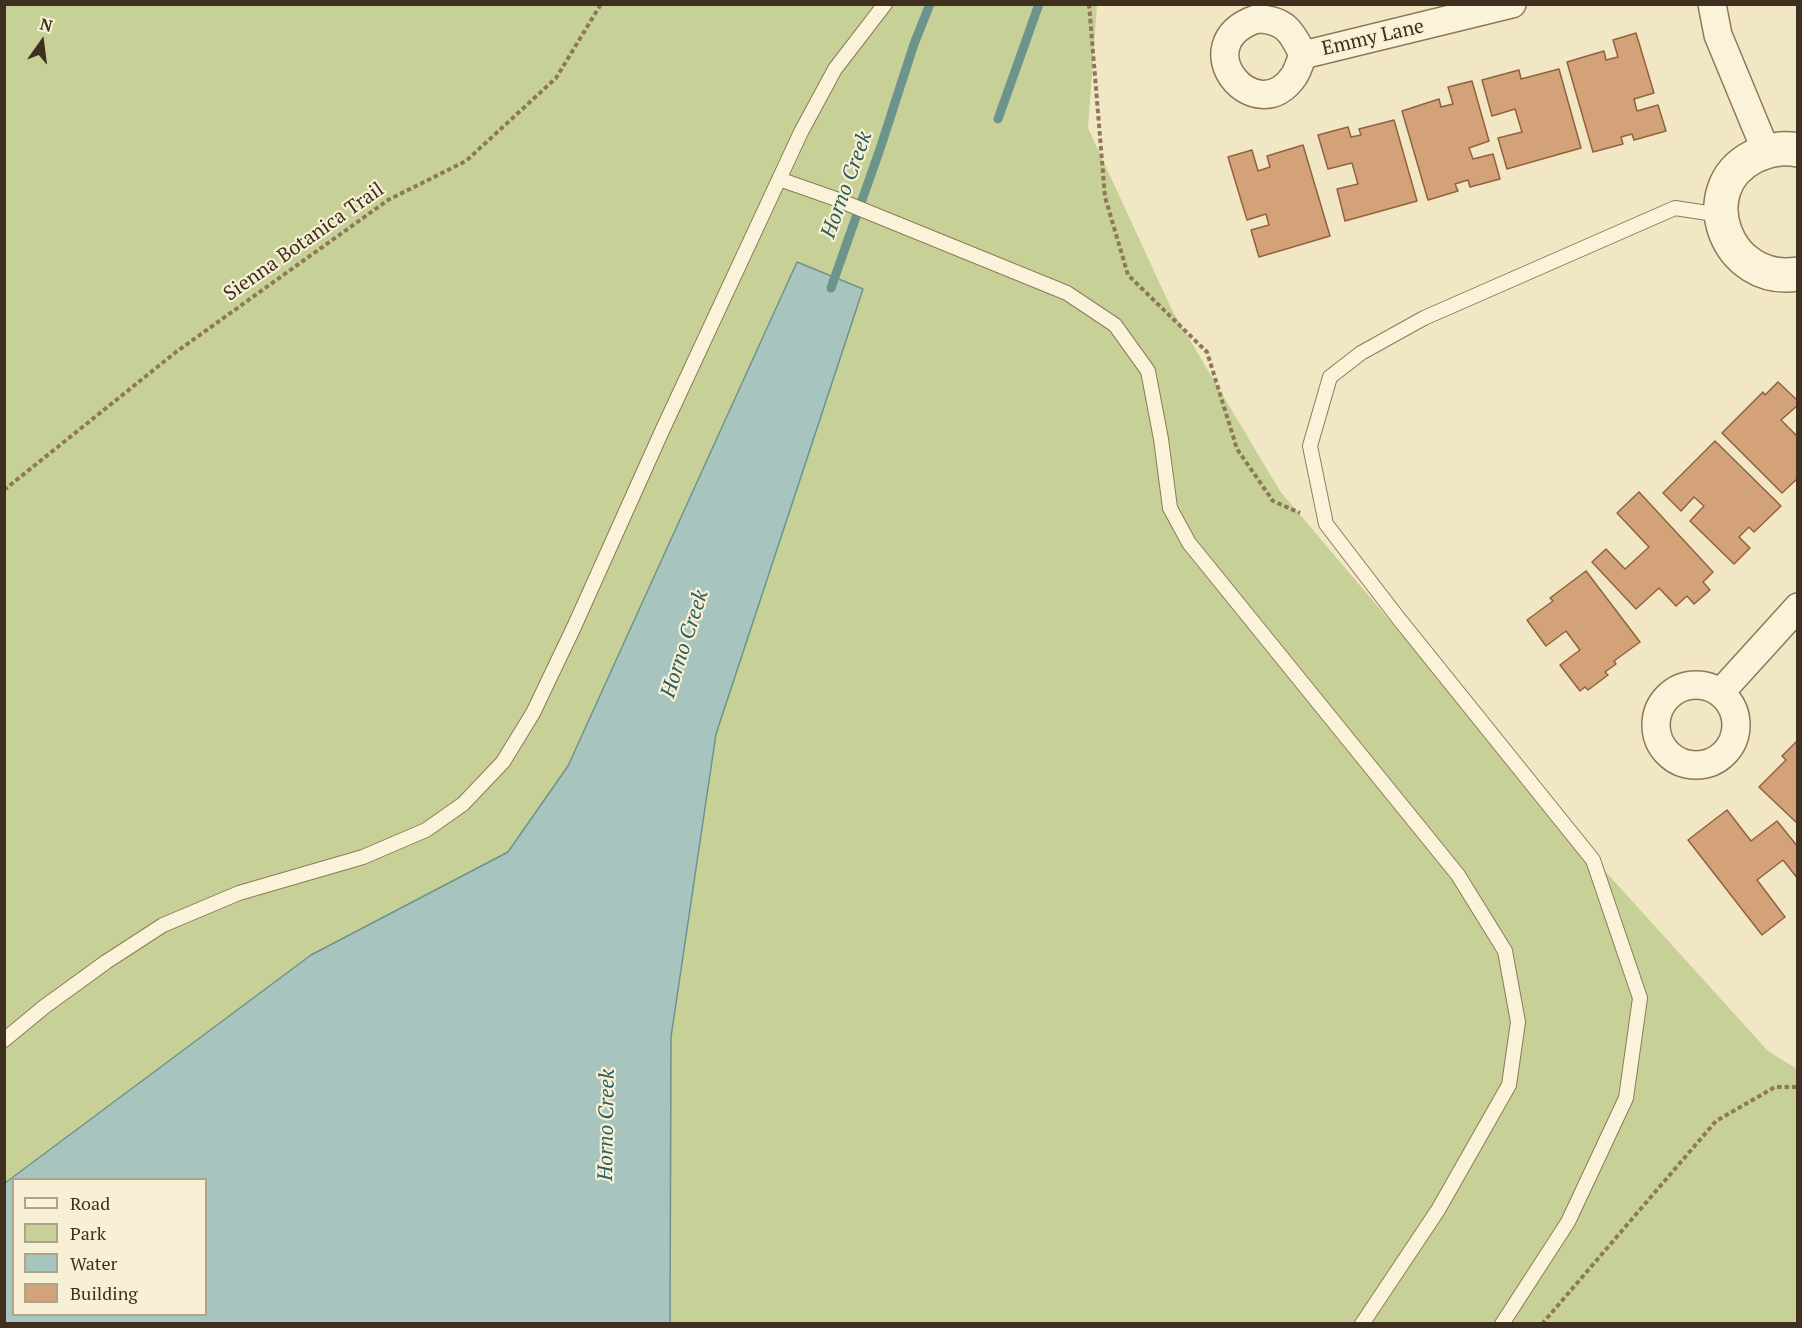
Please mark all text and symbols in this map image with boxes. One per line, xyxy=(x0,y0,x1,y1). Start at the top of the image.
north arrow xyxy=(12,12,72,72)
text: N xyxy=(38,12,55,37)
street label: Emmy Lane xyxy=(1320,15,1426,61)
water label: Horno Creek xyxy=(816,128,878,242)
street label: Sienna Botanica Trail xyxy=(219,178,389,306)
water label: Horno Creek xyxy=(656,587,714,701)
water label: Horno Creek xyxy=(593,1069,621,1181)
legend xyxy=(12,1178,207,1316)
text: Road xyxy=(70,1191,110,1215)
text: Park xyxy=(70,1221,106,1245)
text: Water xyxy=(70,1251,117,1275)
text: Building xyxy=(70,1281,138,1305)

